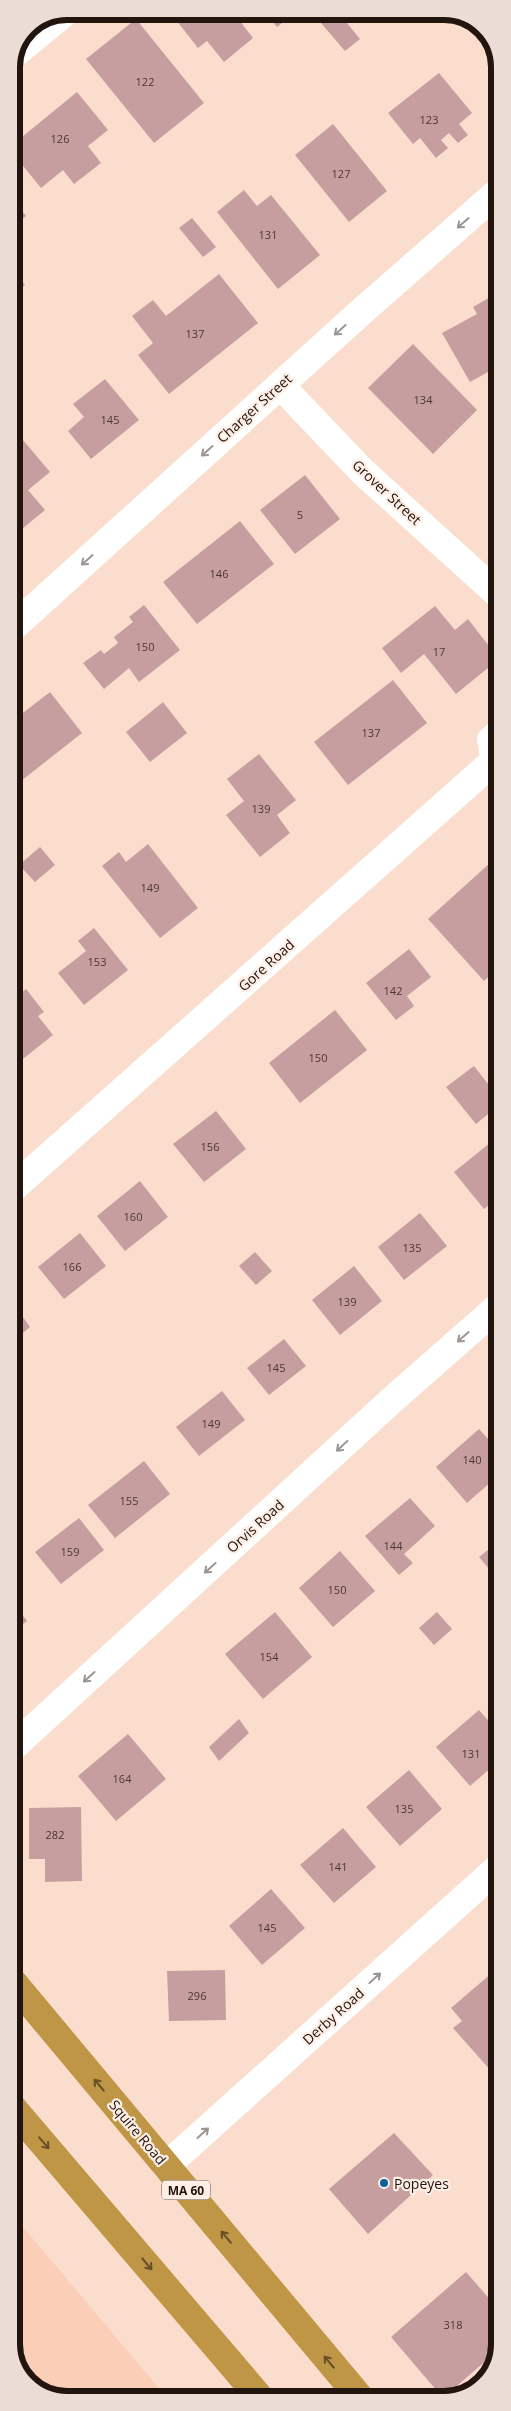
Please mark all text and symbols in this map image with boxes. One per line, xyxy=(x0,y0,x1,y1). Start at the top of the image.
house number: 122 xyxy=(136,74,154,89)
house number: 123 xyxy=(420,112,438,127)
house number: 126 xyxy=(51,131,69,146)
house number: 127 xyxy=(332,166,350,181)
one-way arrow xyxy=(456,217,469,229)
house number: 131 xyxy=(259,227,277,242)
one-way arrow xyxy=(334,324,347,336)
house number: 137 xyxy=(186,326,204,341)
street label: Charger Street xyxy=(212,369,296,447)
house number: 134 xyxy=(414,392,433,407)
house number: 145 xyxy=(101,412,119,427)
one-way arrow xyxy=(201,445,213,457)
street label: Grover Street xyxy=(348,455,426,529)
house number: 5 xyxy=(297,507,303,522)
one-way arrow xyxy=(80,554,93,566)
house number: 146 xyxy=(210,566,228,581)
house number: 150 xyxy=(136,639,154,654)
house number: 17 xyxy=(433,644,445,659)
house number: 137 xyxy=(362,725,380,740)
house number: 139 xyxy=(252,801,270,816)
house number: 149 xyxy=(141,880,159,895)
street label: Gore Road xyxy=(234,935,298,995)
house number: 153 xyxy=(88,954,106,969)
house number: 142 xyxy=(384,983,402,998)
house number: 150 xyxy=(309,1050,327,1065)
house number: 156 xyxy=(201,1139,219,1154)
house number: 160 xyxy=(124,1209,142,1224)
house number: 135 xyxy=(403,1240,421,1255)
house number: 166 xyxy=(63,1259,81,1274)
house number: 139 xyxy=(338,1294,356,1309)
one-way arrow xyxy=(457,1331,470,1342)
house number: 145 xyxy=(267,1360,285,1375)
house number: 149 xyxy=(202,1416,220,1431)
one-way arrow xyxy=(336,1440,349,1452)
house number: 140 xyxy=(463,1452,481,1467)
house number: 155 xyxy=(120,1493,138,1508)
street label: Orvis Road xyxy=(222,1495,288,1557)
house number: 144 xyxy=(384,1538,403,1553)
house number: 159 xyxy=(61,1544,79,1559)
one-way arrow xyxy=(203,1562,216,1574)
house number: 150 xyxy=(328,1582,346,1597)
house number: 154 xyxy=(260,1649,279,1664)
one-way arrow xyxy=(83,1671,96,1683)
house number: 131 xyxy=(462,1746,480,1761)
house number: 164 xyxy=(113,1771,132,1786)
house number: 135 xyxy=(395,1801,413,1816)
house number: 282 xyxy=(46,1827,64,1842)
house number: 141 xyxy=(329,1859,347,1874)
house number: 145 xyxy=(258,1920,276,1935)
one-way arrow xyxy=(369,1972,382,1984)
street label: Derby Road xyxy=(298,1983,368,2049)
house number: 296 xyxy=(188,1988,206,2003)
one-way arrow xyxy=(93,2079,105,2092)
street label: Squire Road xyxy=(105,2096,171,2168)
one-way arrow xyxy=(196,2127,209,2139)
one-way arrow xyxy=(38,2137,50,2150)
place label: Popeyes xyxy=(394,2174,449,2193)
marker: Popeyes xyxy=(378,2177,390,2189)
road number: MA 60 xyxy=(162,2180,210,2200)
one-way arrow xyxy=(220,2231,231,2244)
one-way arrow xyxy=(142,2258,153,2271)
house number: 318 xyxy=(444,2317,462,2332)
one-way arrow xyxy=(324,2356,335,2369)

